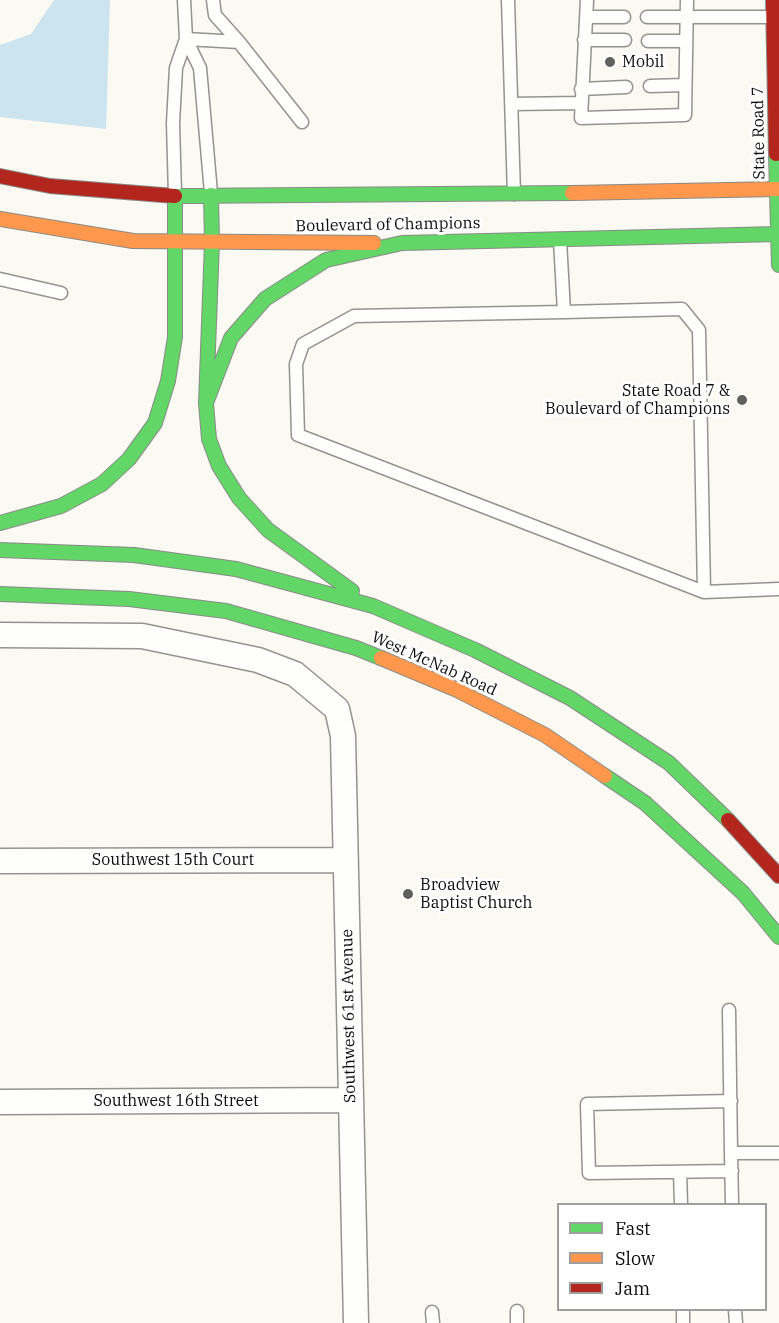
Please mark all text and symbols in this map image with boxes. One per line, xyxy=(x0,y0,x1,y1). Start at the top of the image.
place label: Mobil xyxy=(622,52,664,72)
marker: Mobil xyxy=(603,55,617,69)
street label: State Road 7 xyxy=(749,86,769,180)
street label: Boulevard of Champions xyxy=(295,214,481,236)
place label: State Road 7 & Boulevard of Champions xyxy=(545,381,730,419)
marker: State Road 7 & Boulevard of Champions xyxy=(735,393,749,407)
street label: West McNab Road xyxy=(368,628,500,700)
street label: Southwest 15th Court xyxy=(92,850,254,870)
place label: Broadview Baptist Church xyxy=(420,875,533,913)
marker: Broadview Baptist Church xyxy=(401,887,415,901)
street label: Southwest 61st Avenue xyxy=(338,929,360,1103)
street label: Southwest 16th Street xyxy=(93,1091,259,1111)
legend xyxy=(557,1203,767,1311)
text: Fast xyxy=(615,1217,650,1240)
text: Slow xyxy=(615,1247,655,1270)
text: Jam xyxy=(615,1277,650,1300)

